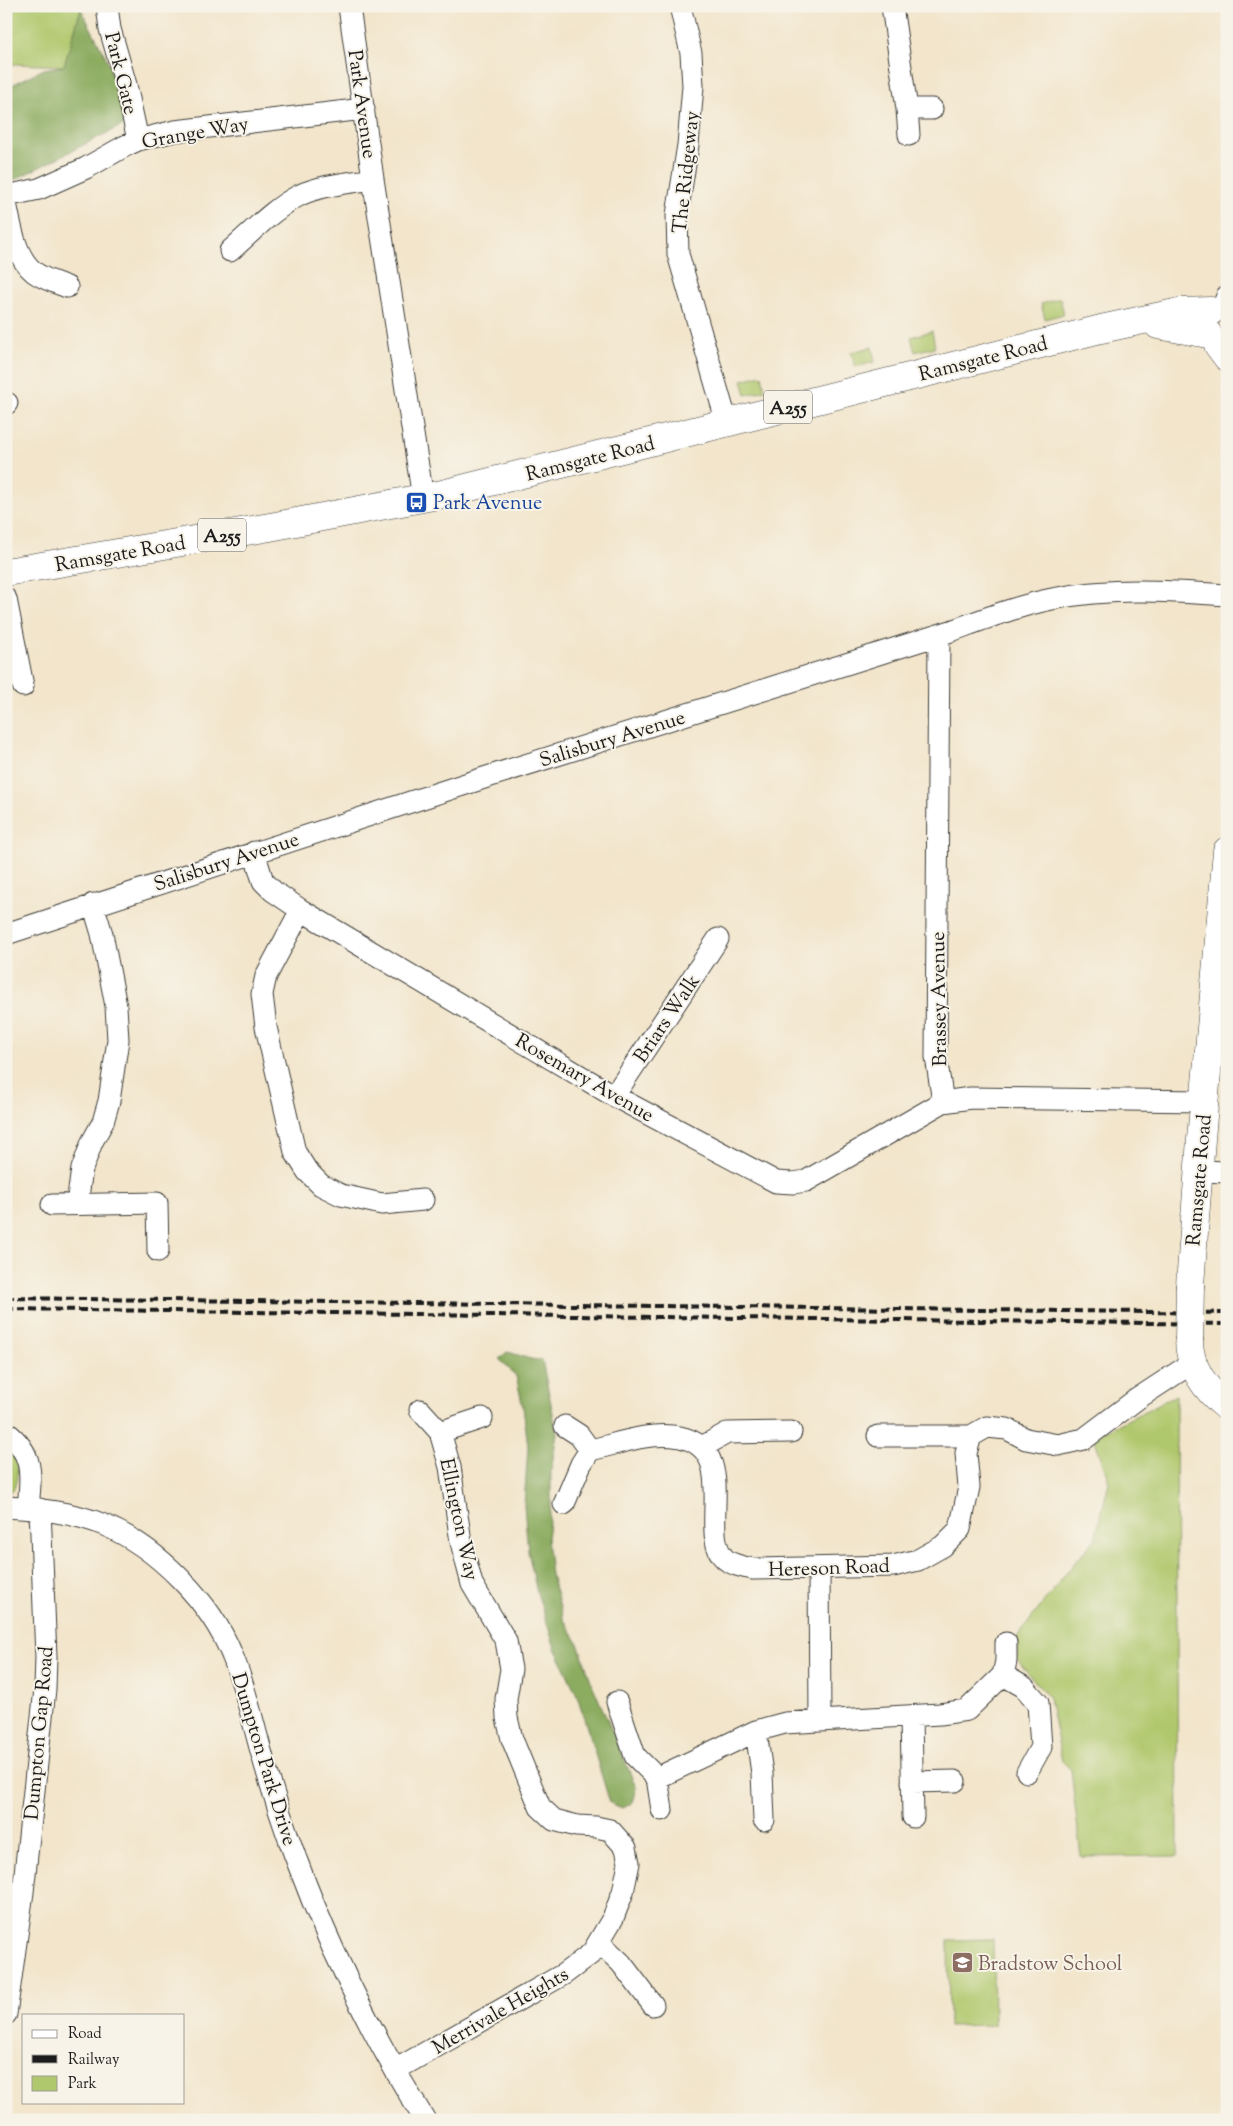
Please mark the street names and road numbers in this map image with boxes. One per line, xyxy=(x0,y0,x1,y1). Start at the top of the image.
street label: Park Gate xyxy=(95,29,144,118)
street label: Park Avenue xyxy=(339,48,382,160)
street label: The Ridgeway xyxy=(667,110,708,235)
street label: Grange Way xyxy=(140,111,251,158)
street label: Ramsgate Road xyxy=(916,330,1051,390)
road number: A255 xyxy=(764,391,812,424)
street label: Ramsgate Road xyxy=(523,430,658,490)
road number: A255 xyxy=(198,518,246,552)
street label: Ramsgate Road xyxy=(53,530,188,581)
street label: Salisbury Avenue xyxy=(536,704,689,776)
street label: Salisbury Avenue xyxy=(150,826,303,901)
street label: Brassey Avenue xyxy=(925,931,956,1067)
street label: Briars Walk xyxy=(628,969,708,1069)
street label: Rosemary Avenue xyxy=(509,1028,659,1131)
street label: Ramsgate Road xyxy=(1180,1113,1221,1247)
street label: Ellington Way xyxy=(430,1456,485,1583)
street label: Hereson Road xyxy=(768,1553,890,1586)
street label: Dumpton Gap Road xyxy=(18,1645,63,1821)
street label: Dumpton Park Drive xyxy=(223,1670,303,1850)
street label: Merrivale Heights xyxy=(428,1961,575,2063)

